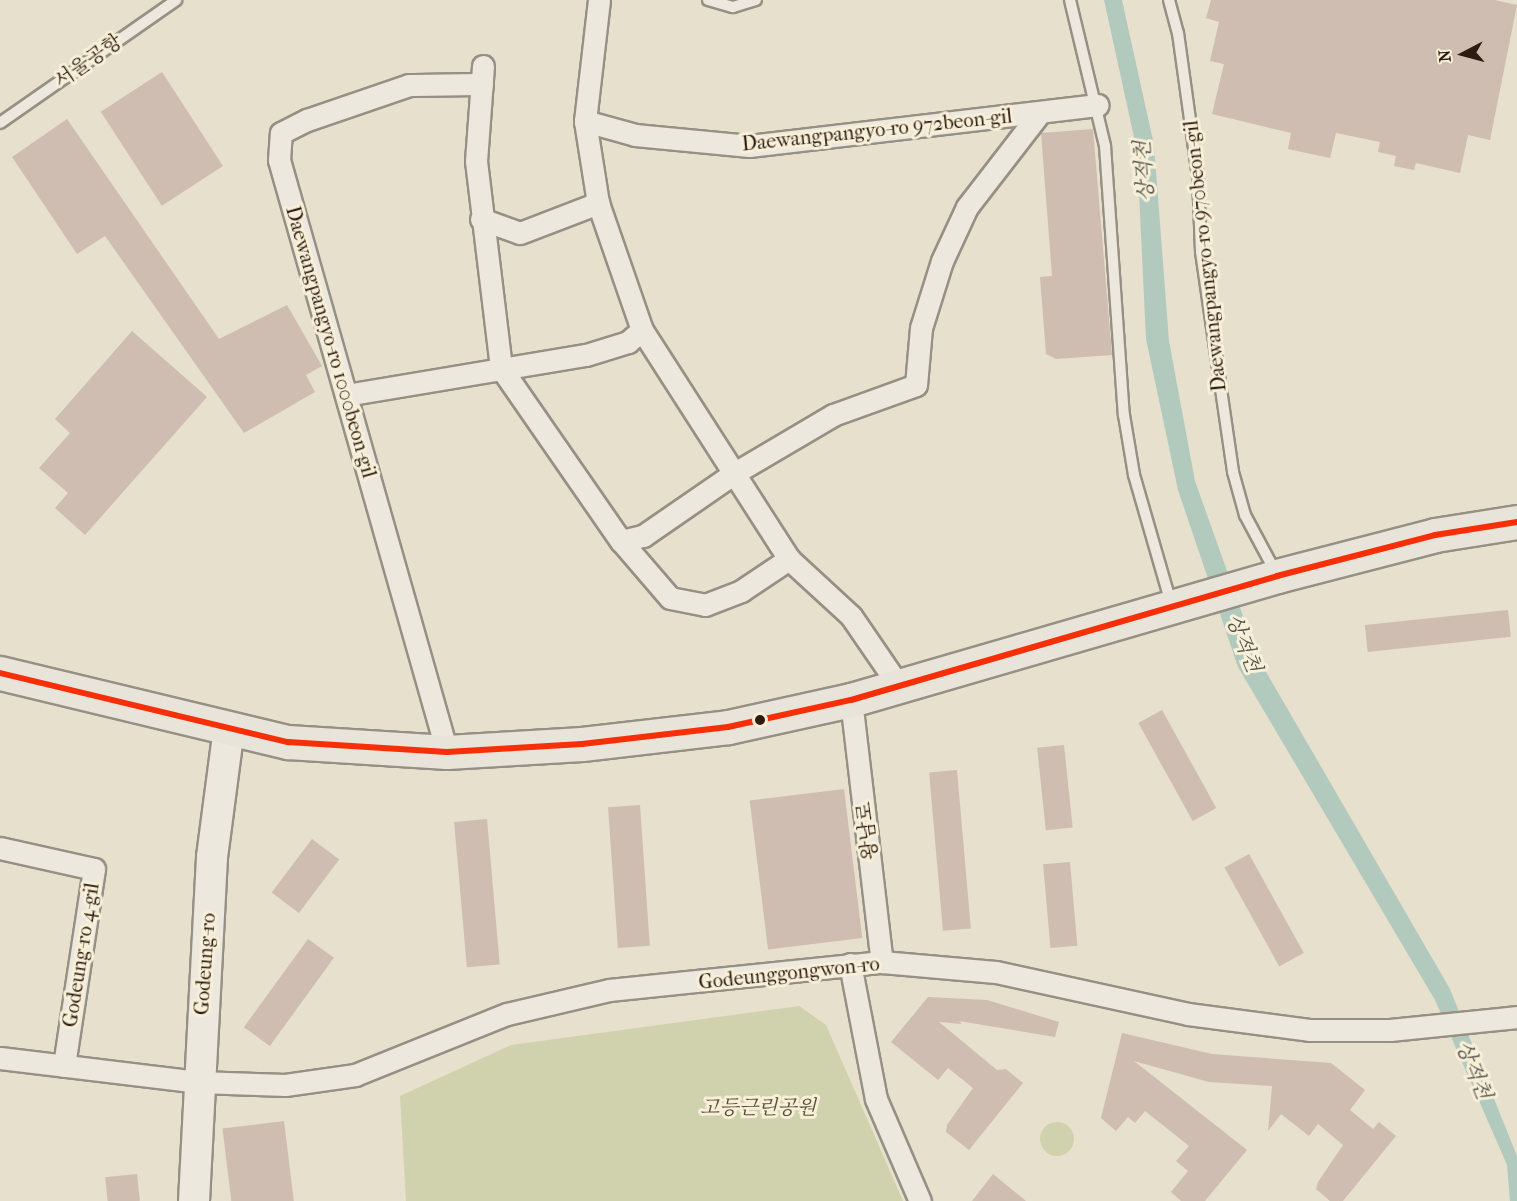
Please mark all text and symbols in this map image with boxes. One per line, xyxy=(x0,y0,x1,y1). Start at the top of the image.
north arrow xyxy=(1433,24,1493,84)
street label: 서울공항 xyxy=(49,29,127,93)
text: N xyxy=(1435,49,1455,63)
street label: Daewangpangyo-ro 972beon-gil xyxy=(741,104,1013,156)
street label: Daewangpangyo-ro 970beon-gil xyxy=(1179,119,1231,393)
water label: 상적천 xyxy=(1129,140,1159,202)
street label: Daewangpangyo-ro 1000beon-gil xyxy=(281,203,381,481)
water label: 상적천 xyxy=(1221,610,1267,676)
unlabelled marker xyxy=(754,714,766,726)
street label: 왕남로 xyxy=(852,801,882,861)
street label: Godeung-ro 4-gil xyxy=(58,881,104,1029)
street label: Godeung-ro xyxy=(189,912,221,1016)
street label: Godeunggongwon-ro xyxy=(697,952,881,994)
water label: 상적천 xyxy=(1451,1037,1497,1103)
park label: 고등근린공원 xyxy=(700,1095,816,1119)

